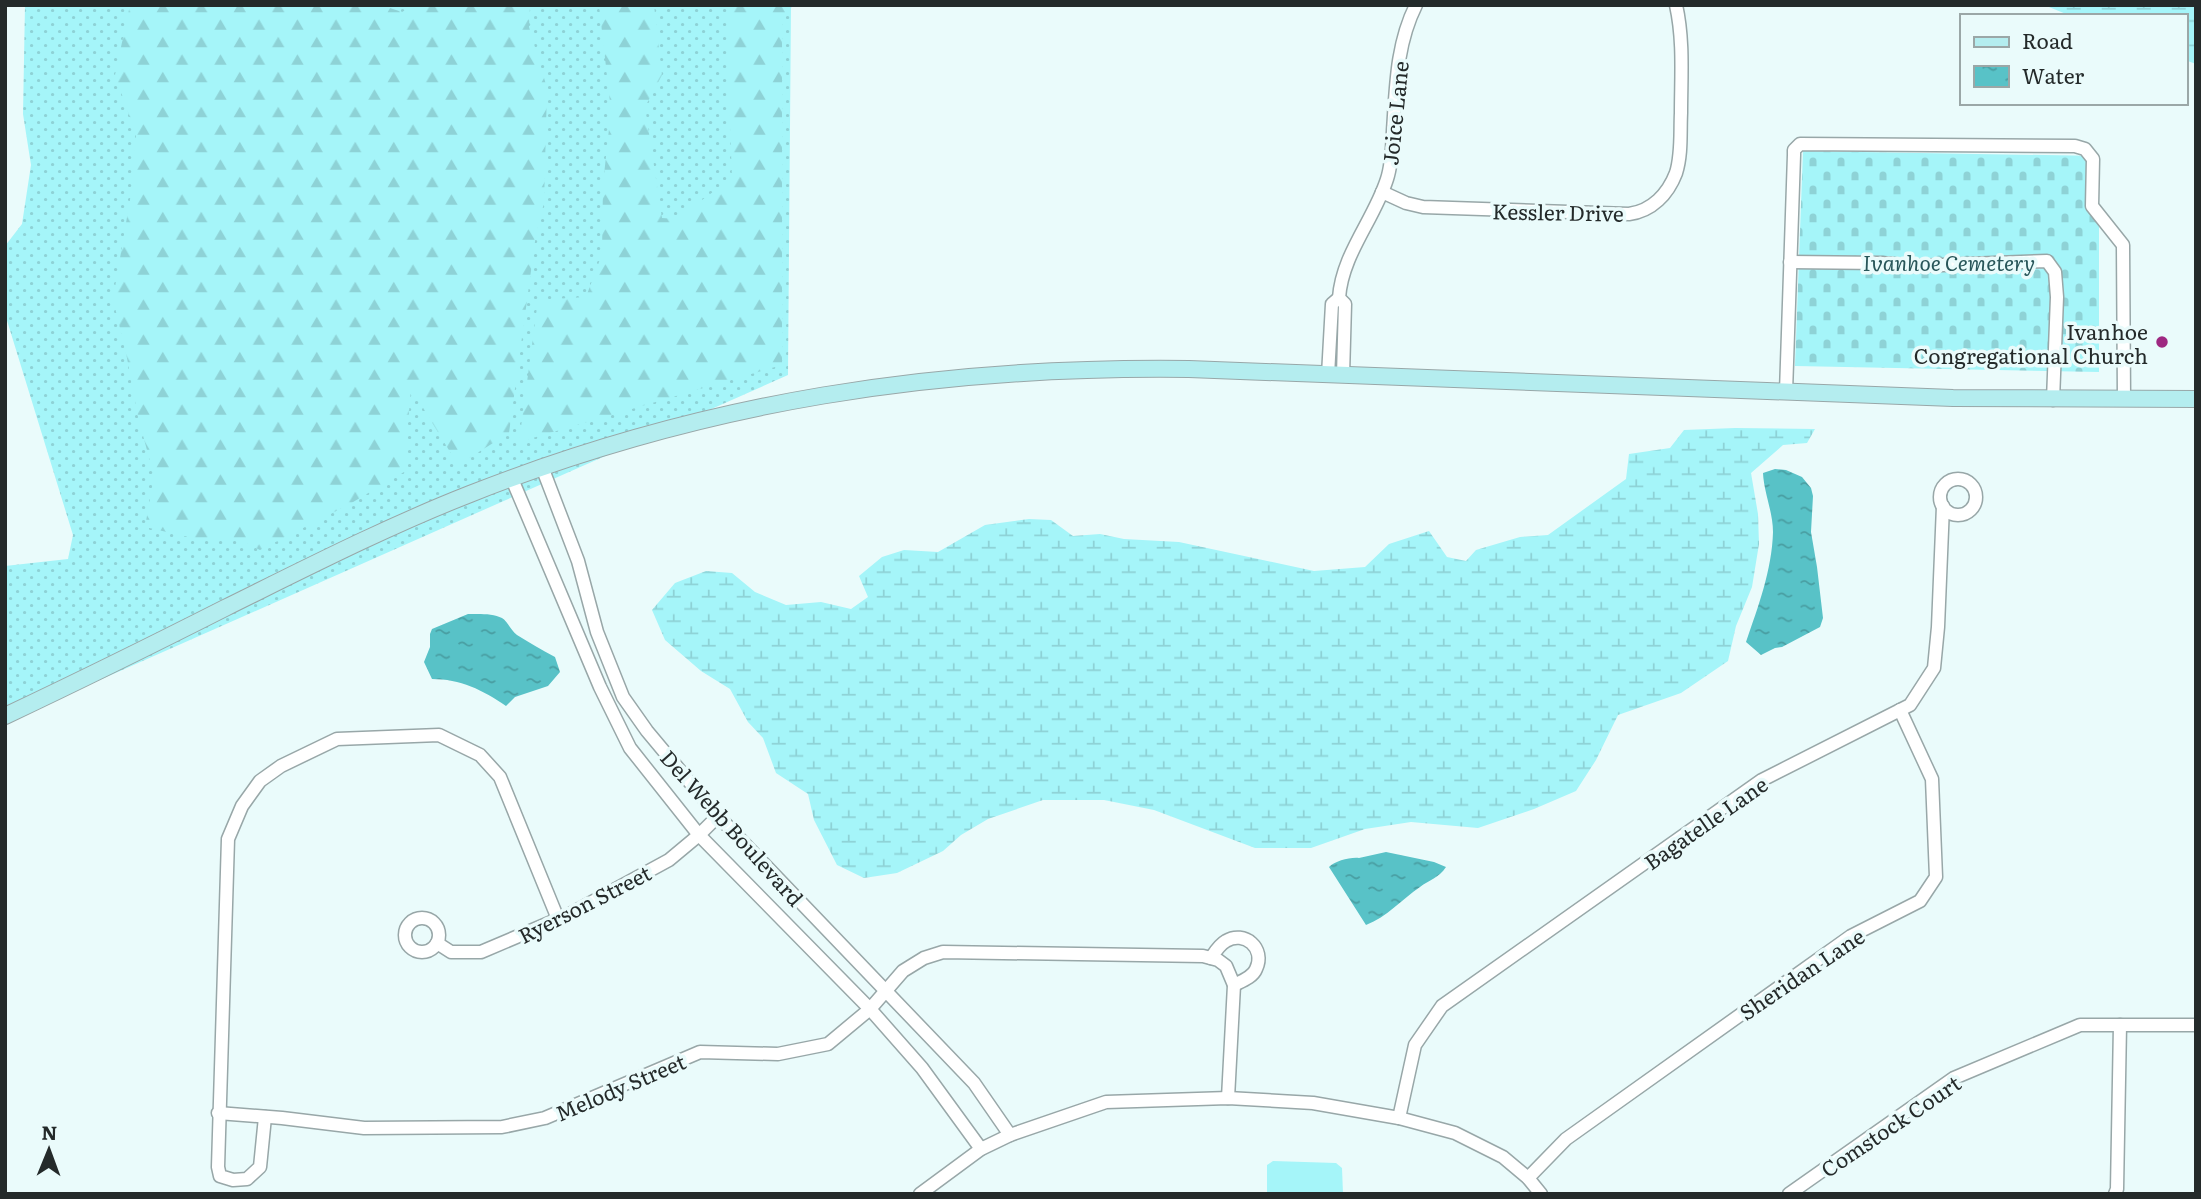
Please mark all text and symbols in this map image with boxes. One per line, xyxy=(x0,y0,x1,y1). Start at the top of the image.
legend xyxy=(1960,14,2187,105)
text: Road xyxy=(2022,24,2073,55)
street label: Joice Lane xyxy=(1373,59,1415,167)
text: Water xyxy=(2022,59,2084,90)
street label: Kessler Drive xyxy=(1492,194,1624,228)
park label: Ivanhoe Cemetery xyxy=(1863,246,2035,277)
place label: Ivanhoe Congregational Church xyxy=(1914,315,2148,370)
marker: Ivanhoe Congregational Church xyxy=(2154,334,2170,350)
street label: Del Webb Boulevard xyxy=(654,742,812,912)
street label: Bagatelle Lane xyxy=(1637,768,1773,876)
street label: Ryerson Street xyxy=(512,856,656,950)
street label: Sheridan Lane xyxy=(1732,920,1870,1026)
street label: Melody Street xyxy=(550,1044,690,1127)
street label: Comstock Court xyxy=(1814,1066,1967,1183)
north arrow xyxy=(14,1115,84,1185)
text: N xyxy=(41,1118,58,1146)

